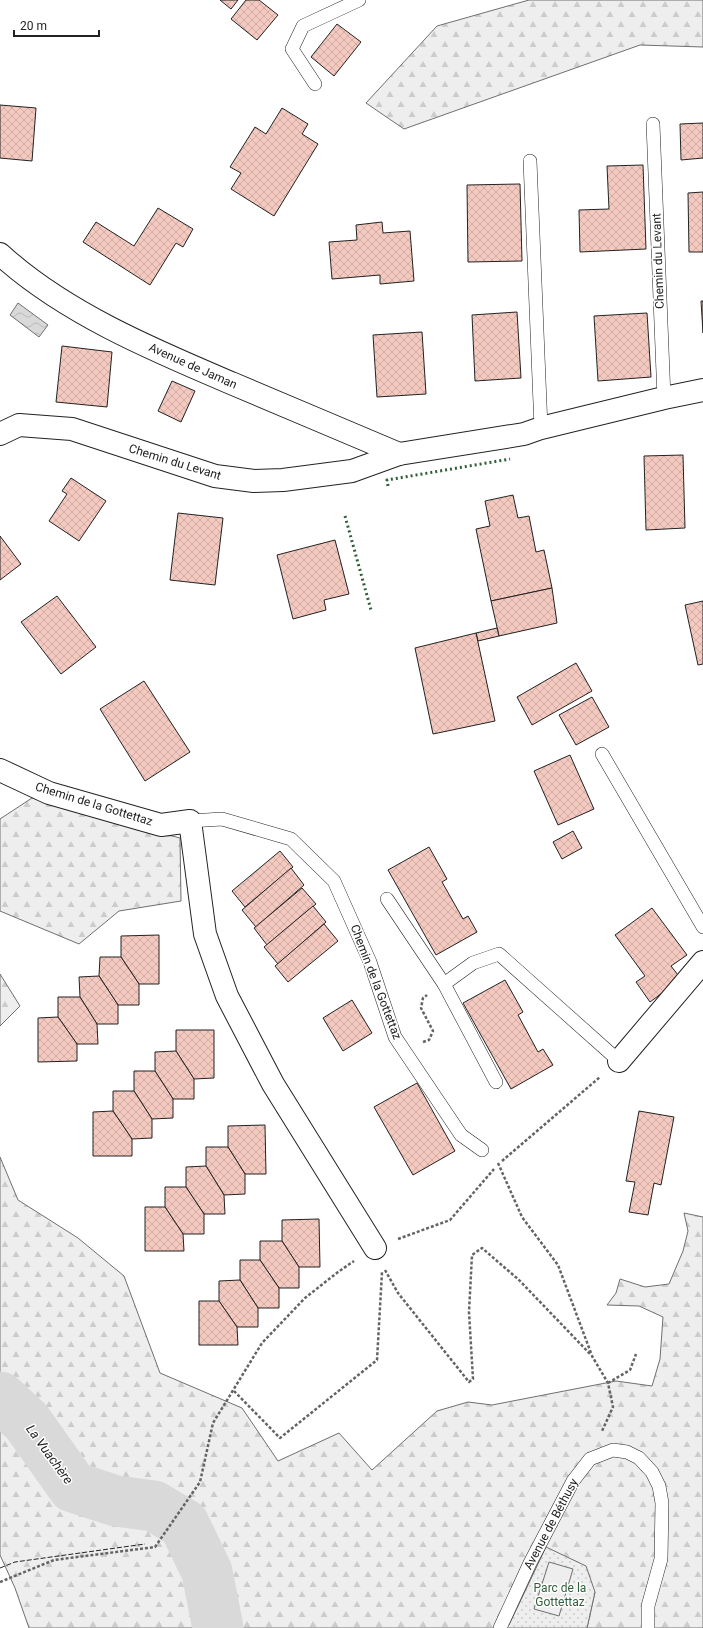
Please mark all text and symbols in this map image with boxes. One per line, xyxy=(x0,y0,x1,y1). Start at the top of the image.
scale bar xyxy=(14,12,99,38)
text: 20 m xyxy=(20,19,47,33)
street label: Chemin du Levant xyxy=(649,213,667,309)
street label: Avenue de Jaman xyxy=(147,340,239,392)
street label: Chemin du Levant xyxy=(127,441,223,483)
street label: Chemin de la Gottettaz xyxy=(34,779,154,829)
street label: Chemin de la Gottettaz xyxy=(348,923,404,1041)
water label: La Vuachère xyxy=(23,1422,76,1487)
street label: Avenue de Béthusy xyxy=(521,1476,581,1572)
park label: Parc de la Gottettaz xyxy=(534,1581,586,1609)

